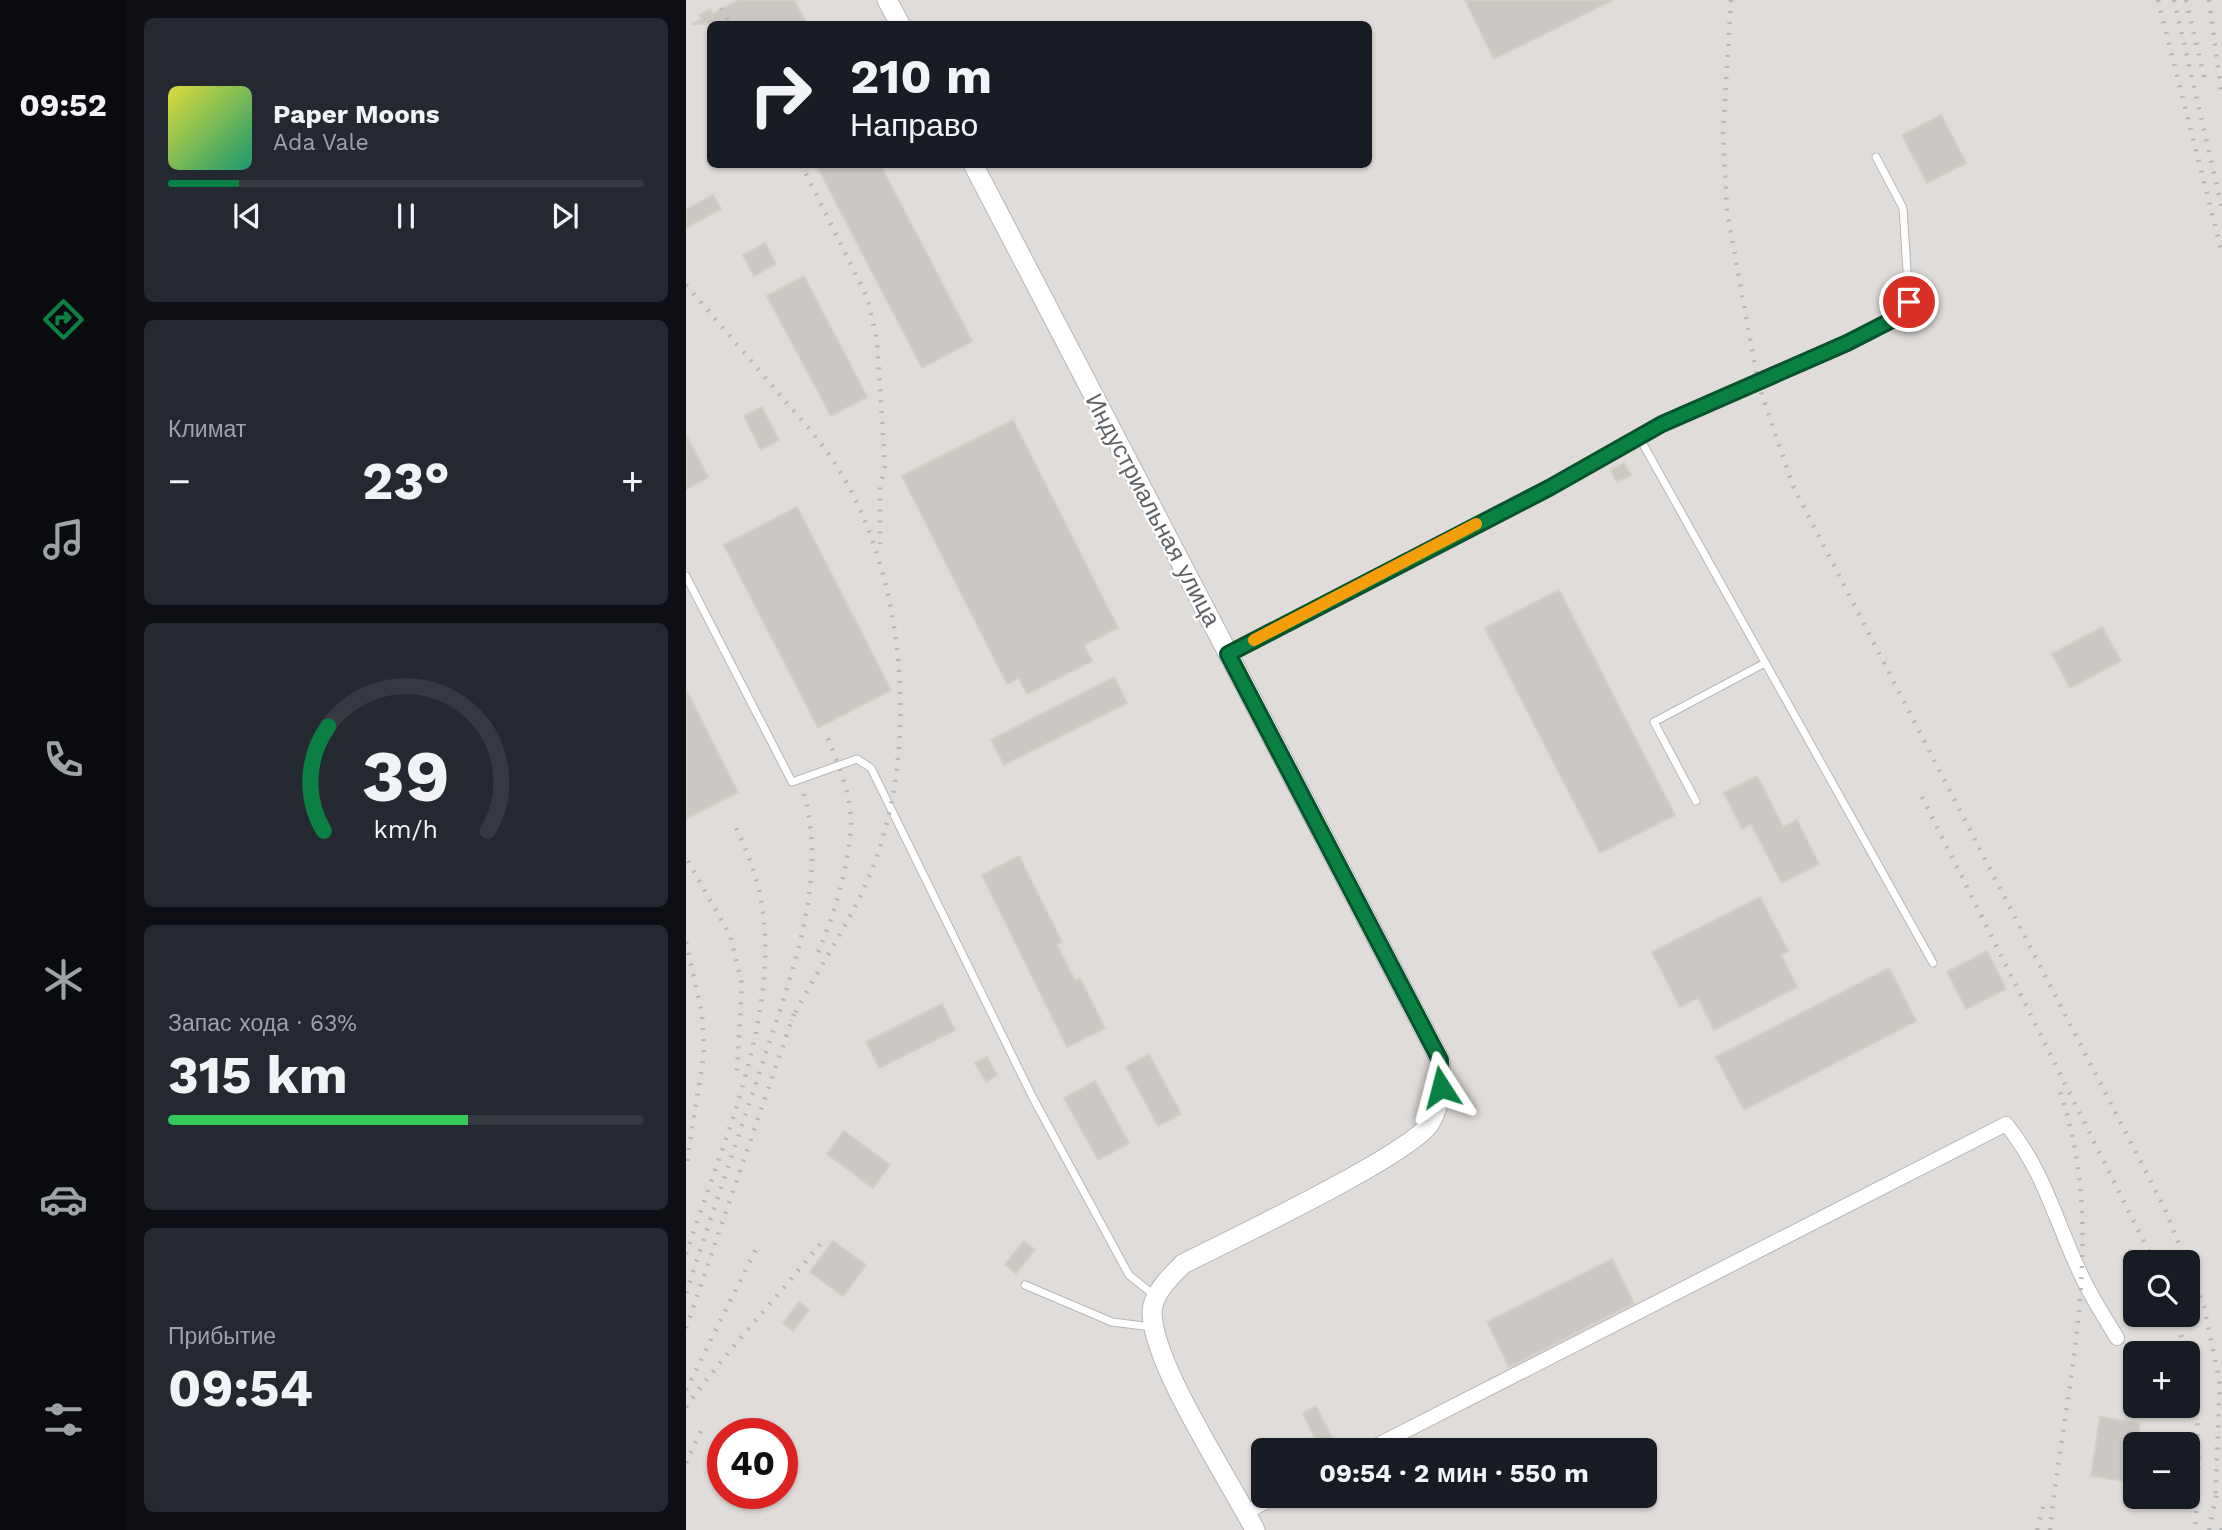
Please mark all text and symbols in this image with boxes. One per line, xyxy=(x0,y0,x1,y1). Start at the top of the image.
text: 210 m xyxy=(850,47,992,105)
icon: right xyxy=(735,49,826,140)
text: 09:52 xyxy=(19,86,107,124)
text: Paper Moons xyxy=(273,99,440,129)
text: Направо xyxy=(850,106,978,144)
text: Ada Vale xyxy=(273,129,369,156)
icon: previous xyxy=(228,197,266,235)
icon: pause xyxy=(387,197,425,235)
icon: next xyxy=(546,197,584,235)
pin xyxy=(1879,272,1939,332)
icon: arrive xyxy=(1890,283,1928,321)
icon: directions xyxy=(39,295,88,344)
street label: Индустриальная улица xyxy=(1080,389,1227,632)
text: Климат xyxy=(168,416,246,443)
text: 23° xyxy=(362,451,450,512)
text: − xyxy=(168,459,191,503)
text: + xyxy=(621,459,644,503)
icon: music xyxy=(39,515,88,564)
text: 39 xyxy=(362,733,450,819)
icon: phone xyxy=(39,735,88,784)
text: km/h xyxy=(374,815,438,844)
icon: climate xyxy=(39,955,88,1004)
text: Запас хода · 63% xyxy=(168,1010,357,1037)
text: 315 km xyxy=(168,1045,348,1106)
position arrow xyxy=(1404,1050,1478,1124)
icon: car xyxy=(39,1175,88,1224)
map controls xyxy=(2123,1250,2200,1509)
button: search xyxy=(2123,1250,2200,1327)
text: Прибытие xyxy=(168,1323,276,1350)
button: + xyxy=(2123,1341,2200,1418)
text: 09:54 xyxy=(168,1358,313,1419)
icon: filters xyxy=(39,1395,88,1444)
speed limit sign: 40 xyxy=(707,1418,798,1509)
button: − xyxy=(2123,1432,2200,1509)
text: 09:54 · 2 мин · 550 m xyxy=(1319,1458,1589,1488)

